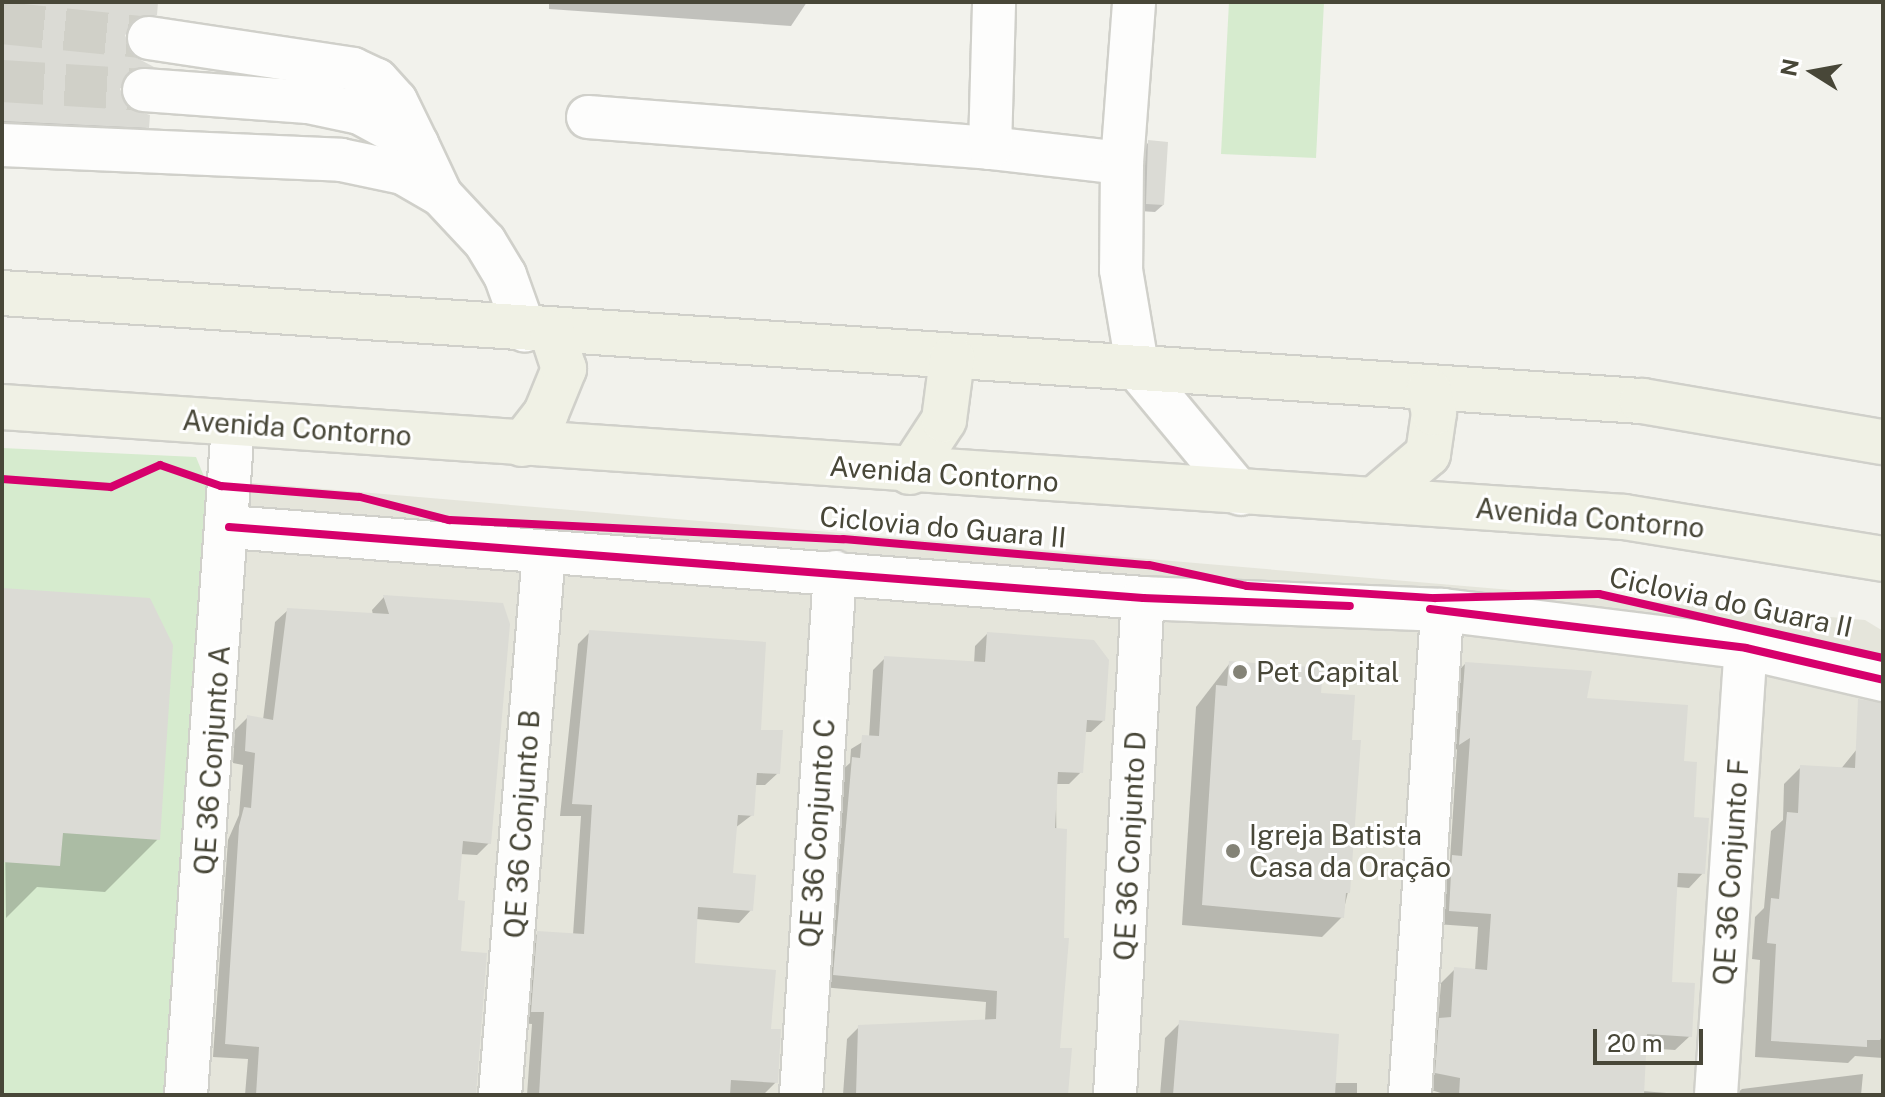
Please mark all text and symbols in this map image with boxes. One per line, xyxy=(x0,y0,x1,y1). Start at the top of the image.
north arrow xyxy=(1773,32,1853,112)
text: N xyxy=(1775,56,1804,78)
street label: Avenida Contorno xyxy=(181,403,413,453)
street label: Avenida Contorno xyxy=(828,449,1060,499)
street label: Avenida Contorno xyxy=(1474,491,1706,545)
street label: Ciclovia do Guara II xyxy=(818,499,1068,555)
street label: Ciclovia do Guara II xyxy=(1606,560,1856,644)
street label: QE 36 Conjunto A xyxy=(187,644,237,876)
place label: Pet Capital xyxy=(1256,655,1399,689)
marker: Pet Capital xyxy=(1231,663,1249,681)
street label: QE 36 Conjunto B xyxy=(497,708,547,940)
street label: QE 36 Conjunto C xyxy=(792,717,842,949)
street label: QE 36 Conjunto D xyxy=(1107,730,1153,962)
street label: QE 36 Conjunto F xyxy=(1706,758,1756,986)
place label: Igreja Batista Casa da Oração xyxy=(1249,818,1452,884)
marker: Igreja Batista Casa da Oração xyxy=(1224,842,1242,860)
scale bar xyxy=(1597,1013,1707,1063)
text: 20 m xyxy=(1607,1029,1663,1057)

